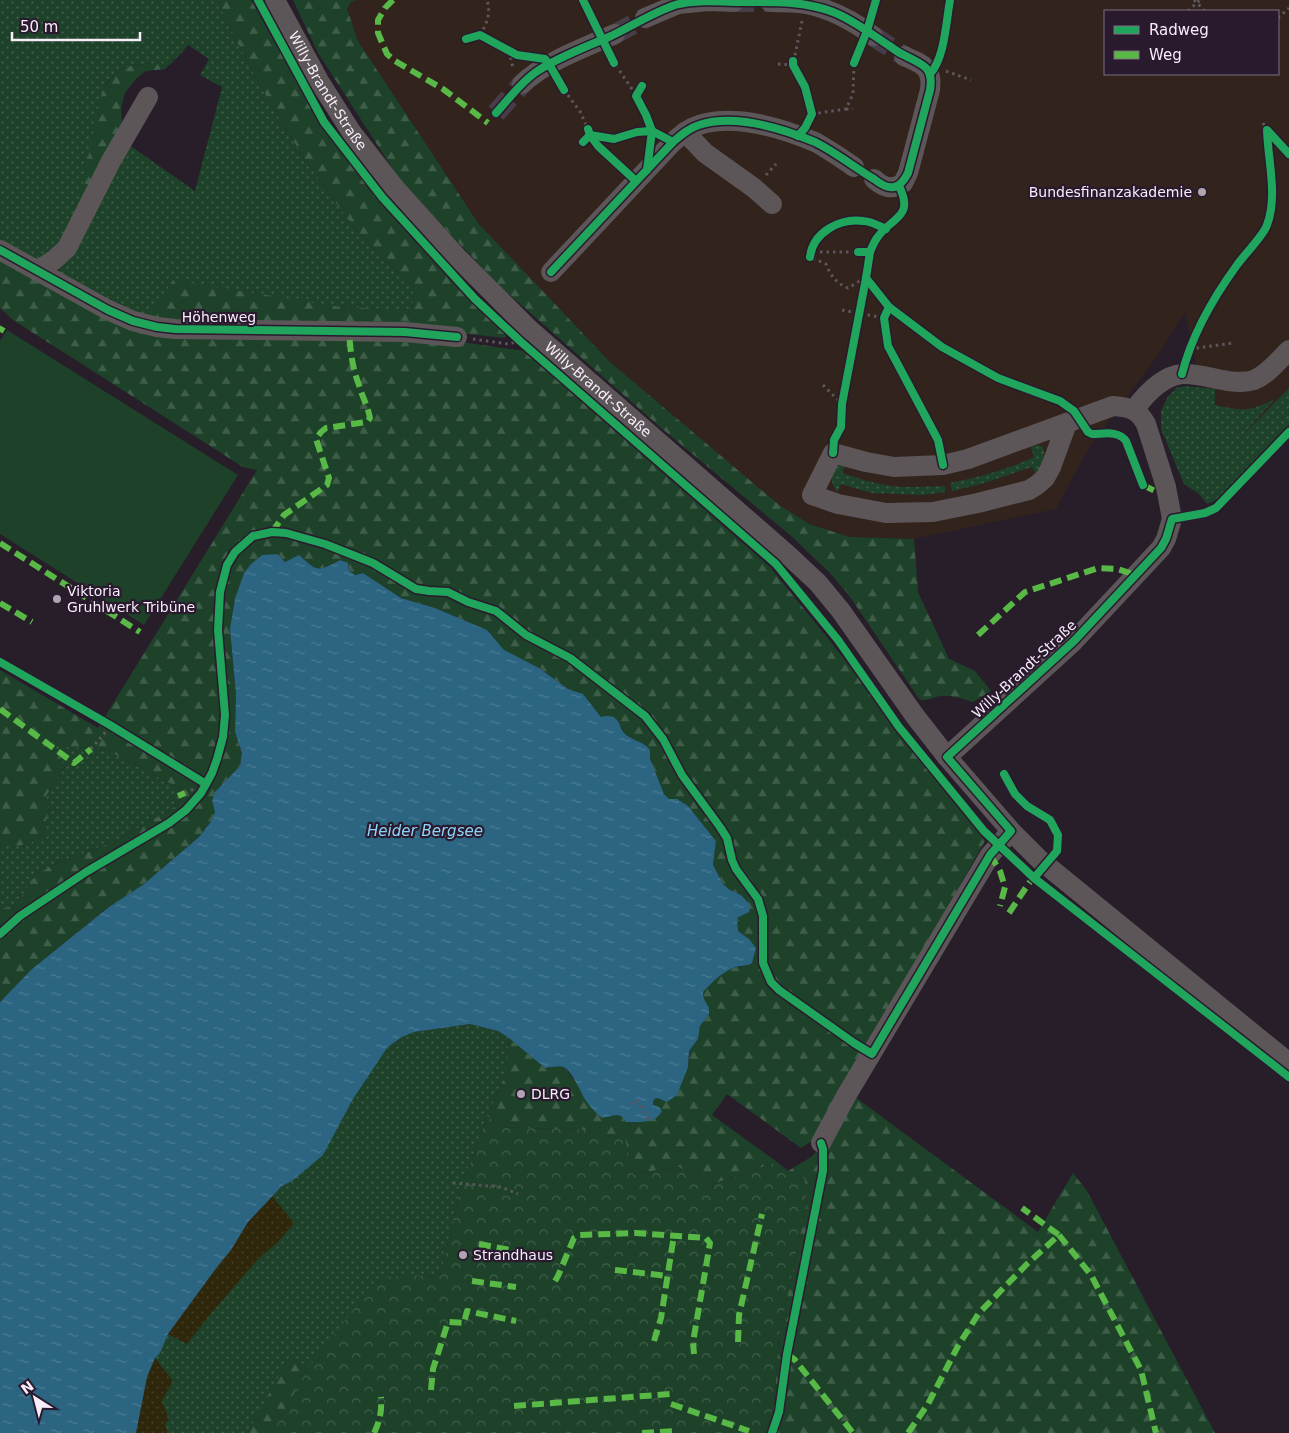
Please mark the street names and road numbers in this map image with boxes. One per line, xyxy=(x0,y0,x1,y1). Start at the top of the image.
street label: Willy-Brandt-Straße xyxy=(286,29,370,153)
street label: Höhenweg xyxy=(182,309,256,325)
street label: Willy-Brandt-Straße xyxy=(542,339,655,440)
street label: Willy-Brandt-Straße xyxy=(969,617,1079,721)

